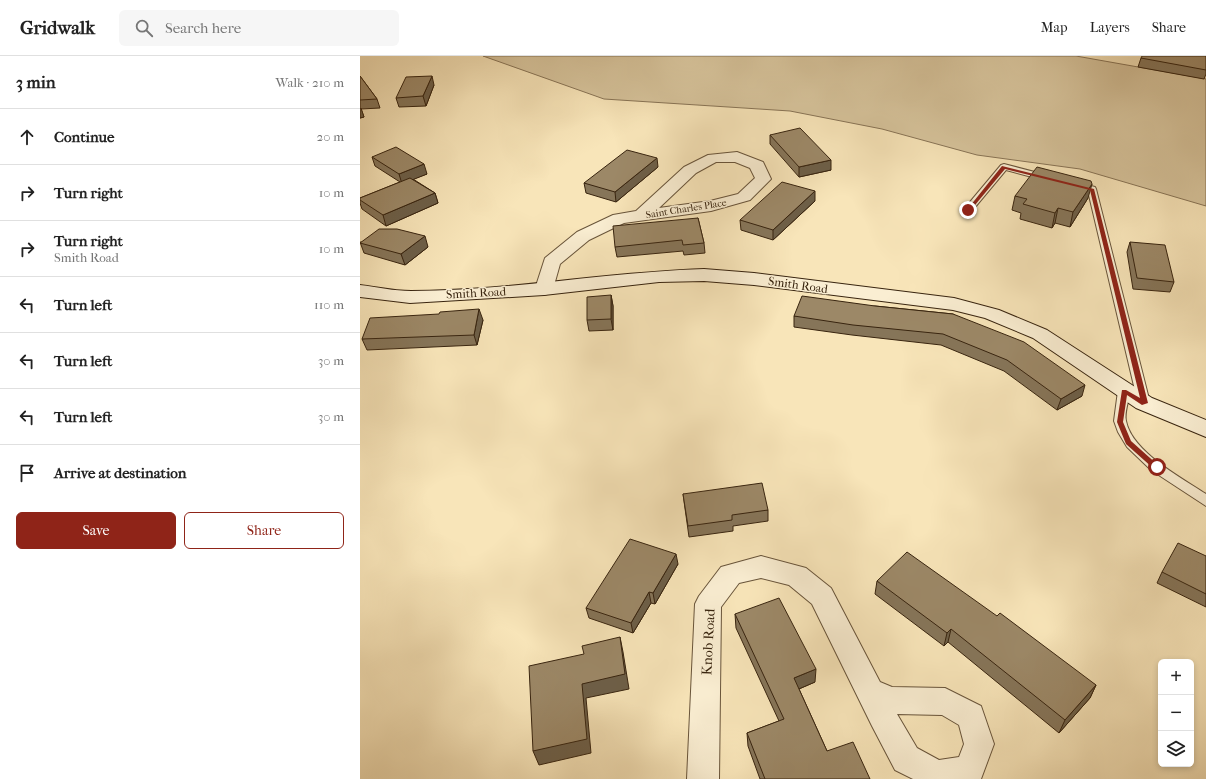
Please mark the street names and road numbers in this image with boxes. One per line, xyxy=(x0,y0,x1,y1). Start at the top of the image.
street label: Saint Charles Place xyxy=(645,197,727,221)
street label: Smith Road xyxy=(767,274,829,296)
street label: Smith Road xyxy=(446,284,507,302)
street label: Knob Road xyxy=(698,608,719,676)

